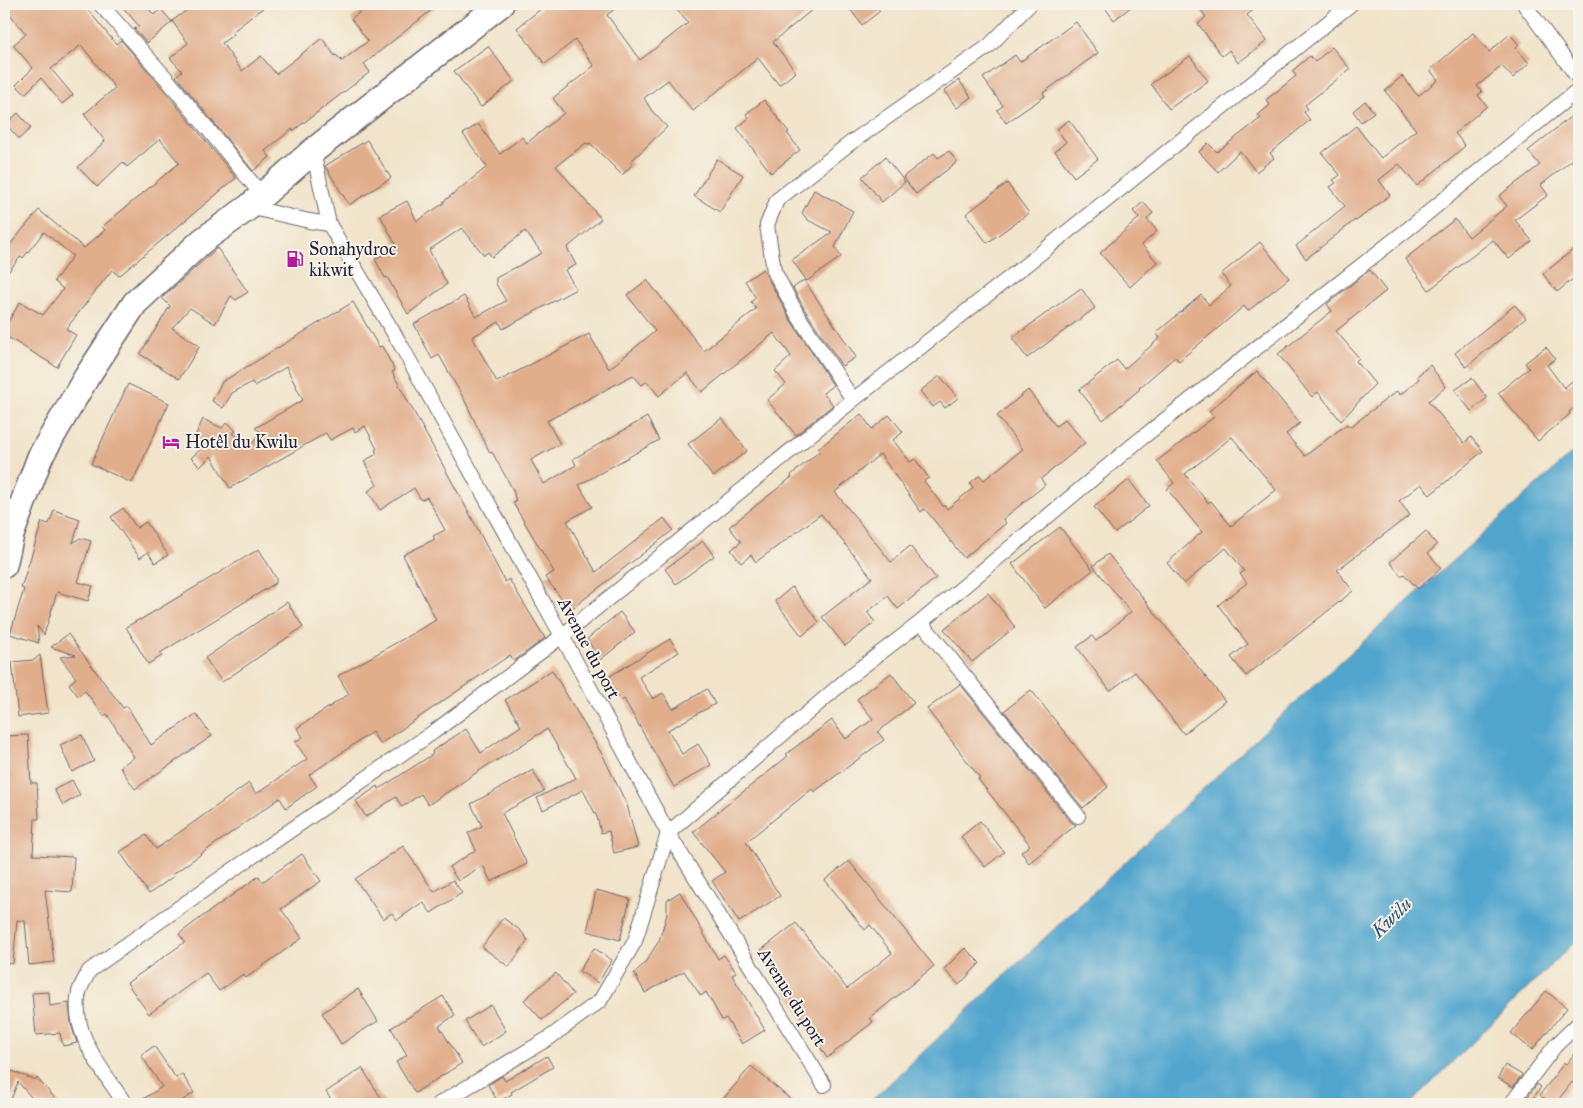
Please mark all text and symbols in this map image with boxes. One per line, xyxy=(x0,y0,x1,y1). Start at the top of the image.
place label: Sonahydroc kikwit xyxy=(309,238,397,281)
fuel station icon: Sonahydroc kikwit xyxy=(285,249,305,269)
place label: Hotêl du Kwilu xyxy=(185,431,298,453)
hotel icon: Hotêl du Kwilu xyxy=(161,432,181,452)
street label: Avenue du port xyxy=(553,593,625,703)
water label: Kwilu xyxy=(1366,892,1416,943)
street label: Avenue du port xyxy=(753,943,831,1051)

